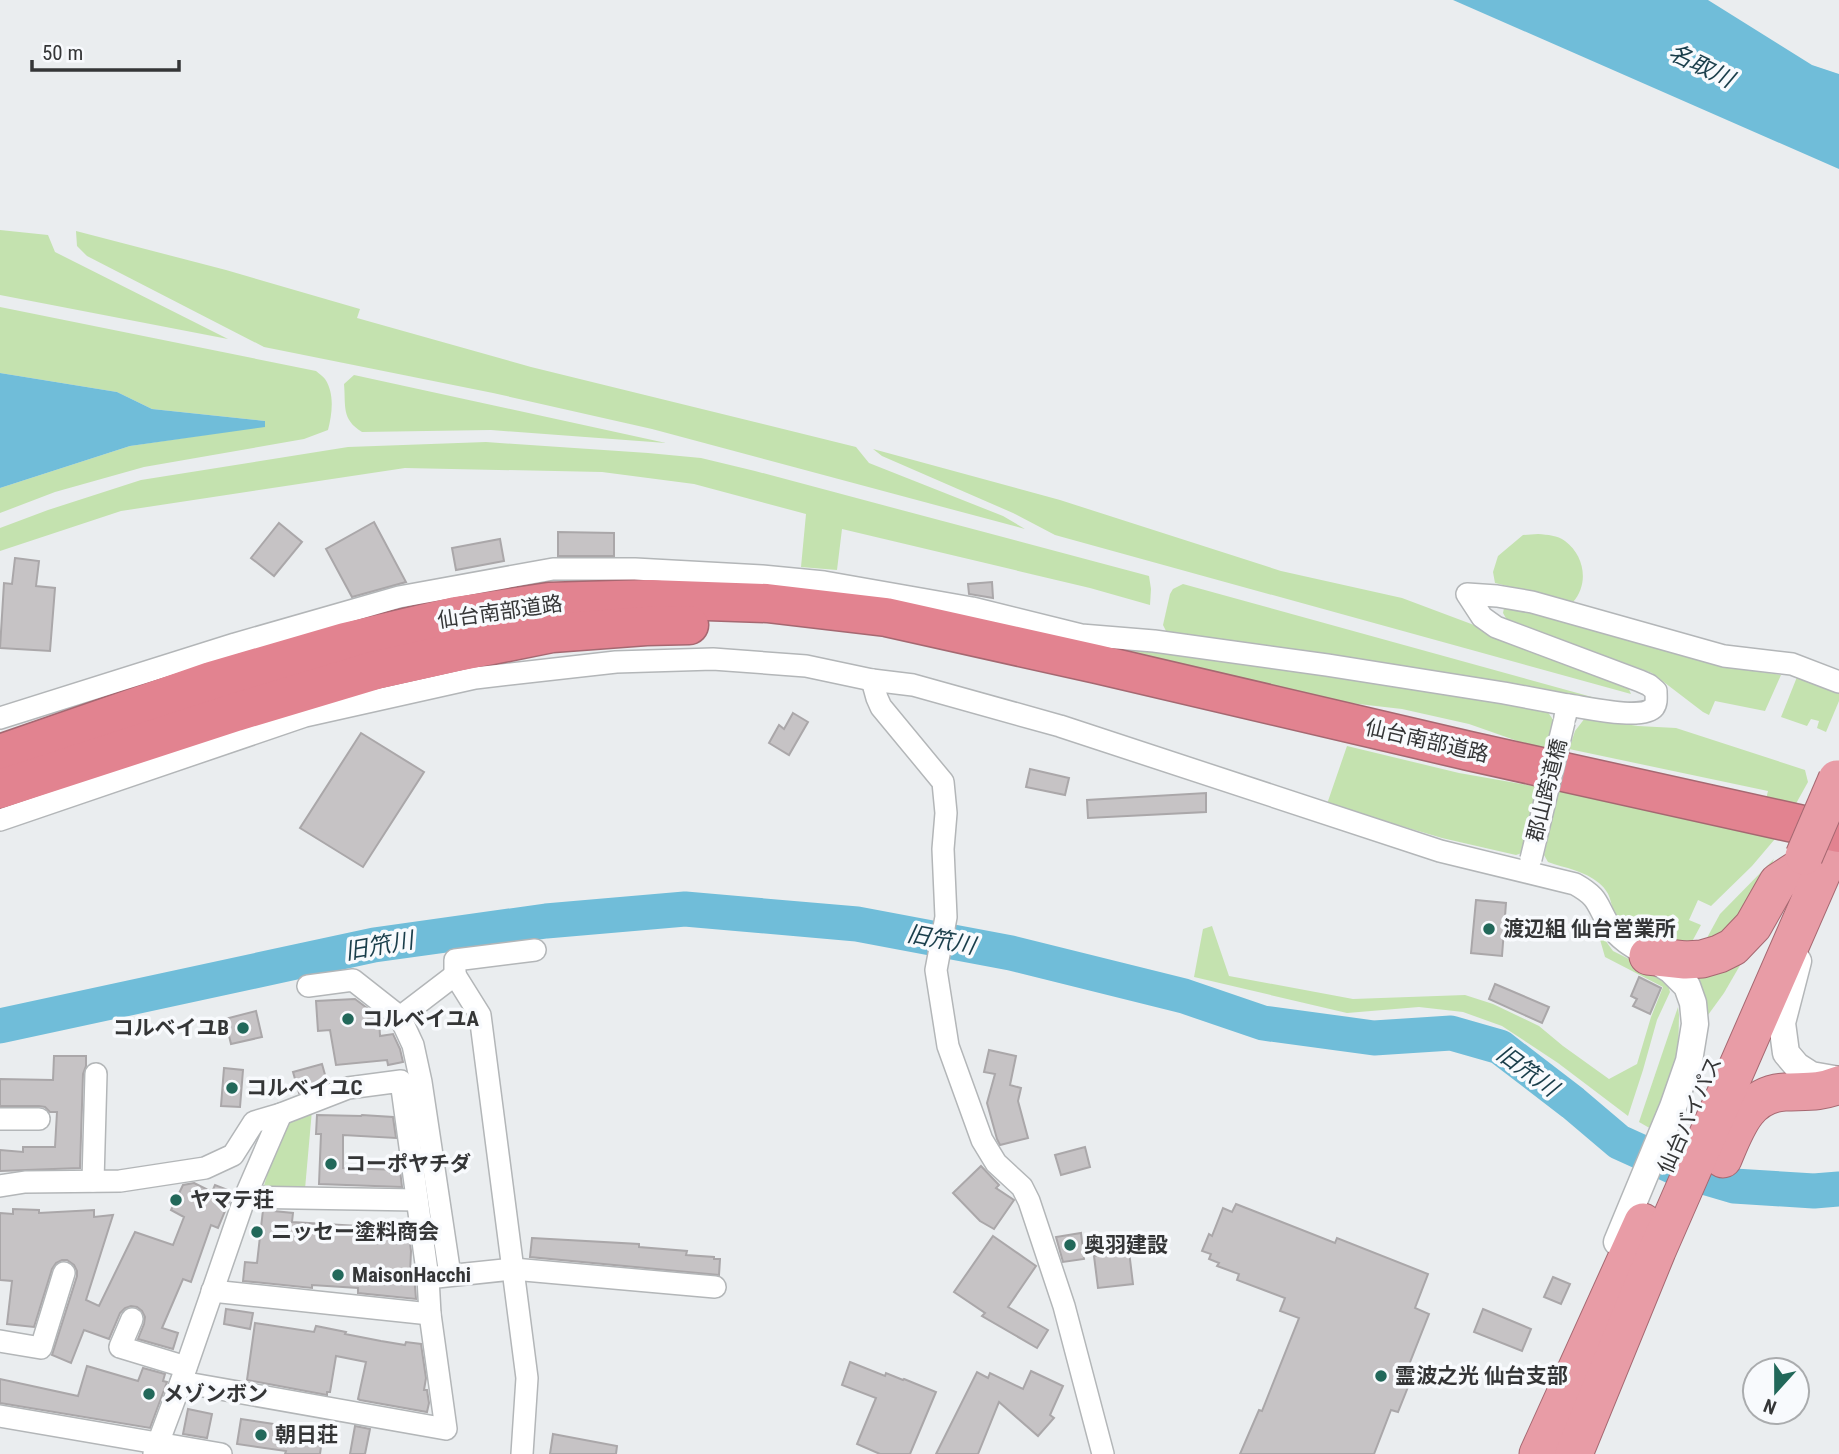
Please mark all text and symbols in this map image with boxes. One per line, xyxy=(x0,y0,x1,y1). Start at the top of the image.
scale bar xyxy=(32,28,178,72)
water label: 名取川 xyxy=(1664,39,1741,95)
text: 50 m xyxy=(42,41,83,65)
street label: 仙台南部道路 xyxy=(436,591,564,633)
street label: 仙台南部道路 xyxy=(1363,715,1491,767)
street label: 郡山跨道橋 xyxy=(1523,736,1571,844)
place label: 渡辺組 仙台営業所 xyxy=(1503,917,1676,941)
water label: 旧笊川 xyxy=(905,920,980,960)
marker: 渡辺組 仙台営業所 xyxy=(1481,921,1497,937)
water label: 旧笊川 xyxy=(343,926,418,965)
place label: コルベイユA xyxy=(362,1007,480,1031)
marker: コルベイユA xyxy=(340,1011,356,1027)
place label: コルベイユB xyxy=(113,1016,229,1040)
marker: コルベイユB xyxy=(235,1020,251,1036)
water label: 旧笊川 xyxy=(1491,1040,1565,1104)
street label: 仙台バイパス xyxy=(1653,1053,1727,1177)
place label: コルベイユC xyxy=(246,1076,363,1100)
marker: コルベイユC xyxy=(224,1080,240,1096)
place label: コーポヤチダ xyxy=(345,1152,471,1176)
marker: コーポヤチダ xyxy=(323,1156,339,1172)
place label: ヤマテ荘 xyxy=(190,1188,274,1212)
marker: ヤマテ荘 xyxy=(168,1192,184,1208)
place label: ニッセー塗料商会 xyxy=(271,1220,439,1244)
marker: ニッセー塗料商会 xyxy=(249,1224,265,1240)
place label: 奥羽建設 xyxy=(1084,1233,1168,1257)
marker: 奥羽建設 xyxy=(1062,1237,1078,1253)
place label: MaisonHacchi xyxy=(352,1263,471,1287)
marker: MaisonHacchi xyxy=(330,1267,346,1283)
north arrow xyxy=(1741,1356,1811,1426)
place label: 霊波之光 仙台支部 xyxy=(1395,1364,1568,1388)
marker: 霊波之光 仙台支部 xyxy=(1373,1368,1389,1384)
place label: メゾンボン xyxy=(163,1382,268,1406)
marker: メゾンボン xyxy=(141,1386,157,1402)
text: N xyxy=(1761,1394,1780,1419)
place label: 朝日荘 xyxy=(275,1423,338,1447)
marker: 朝日荘 xyxy=(253,1427,269,1443)

